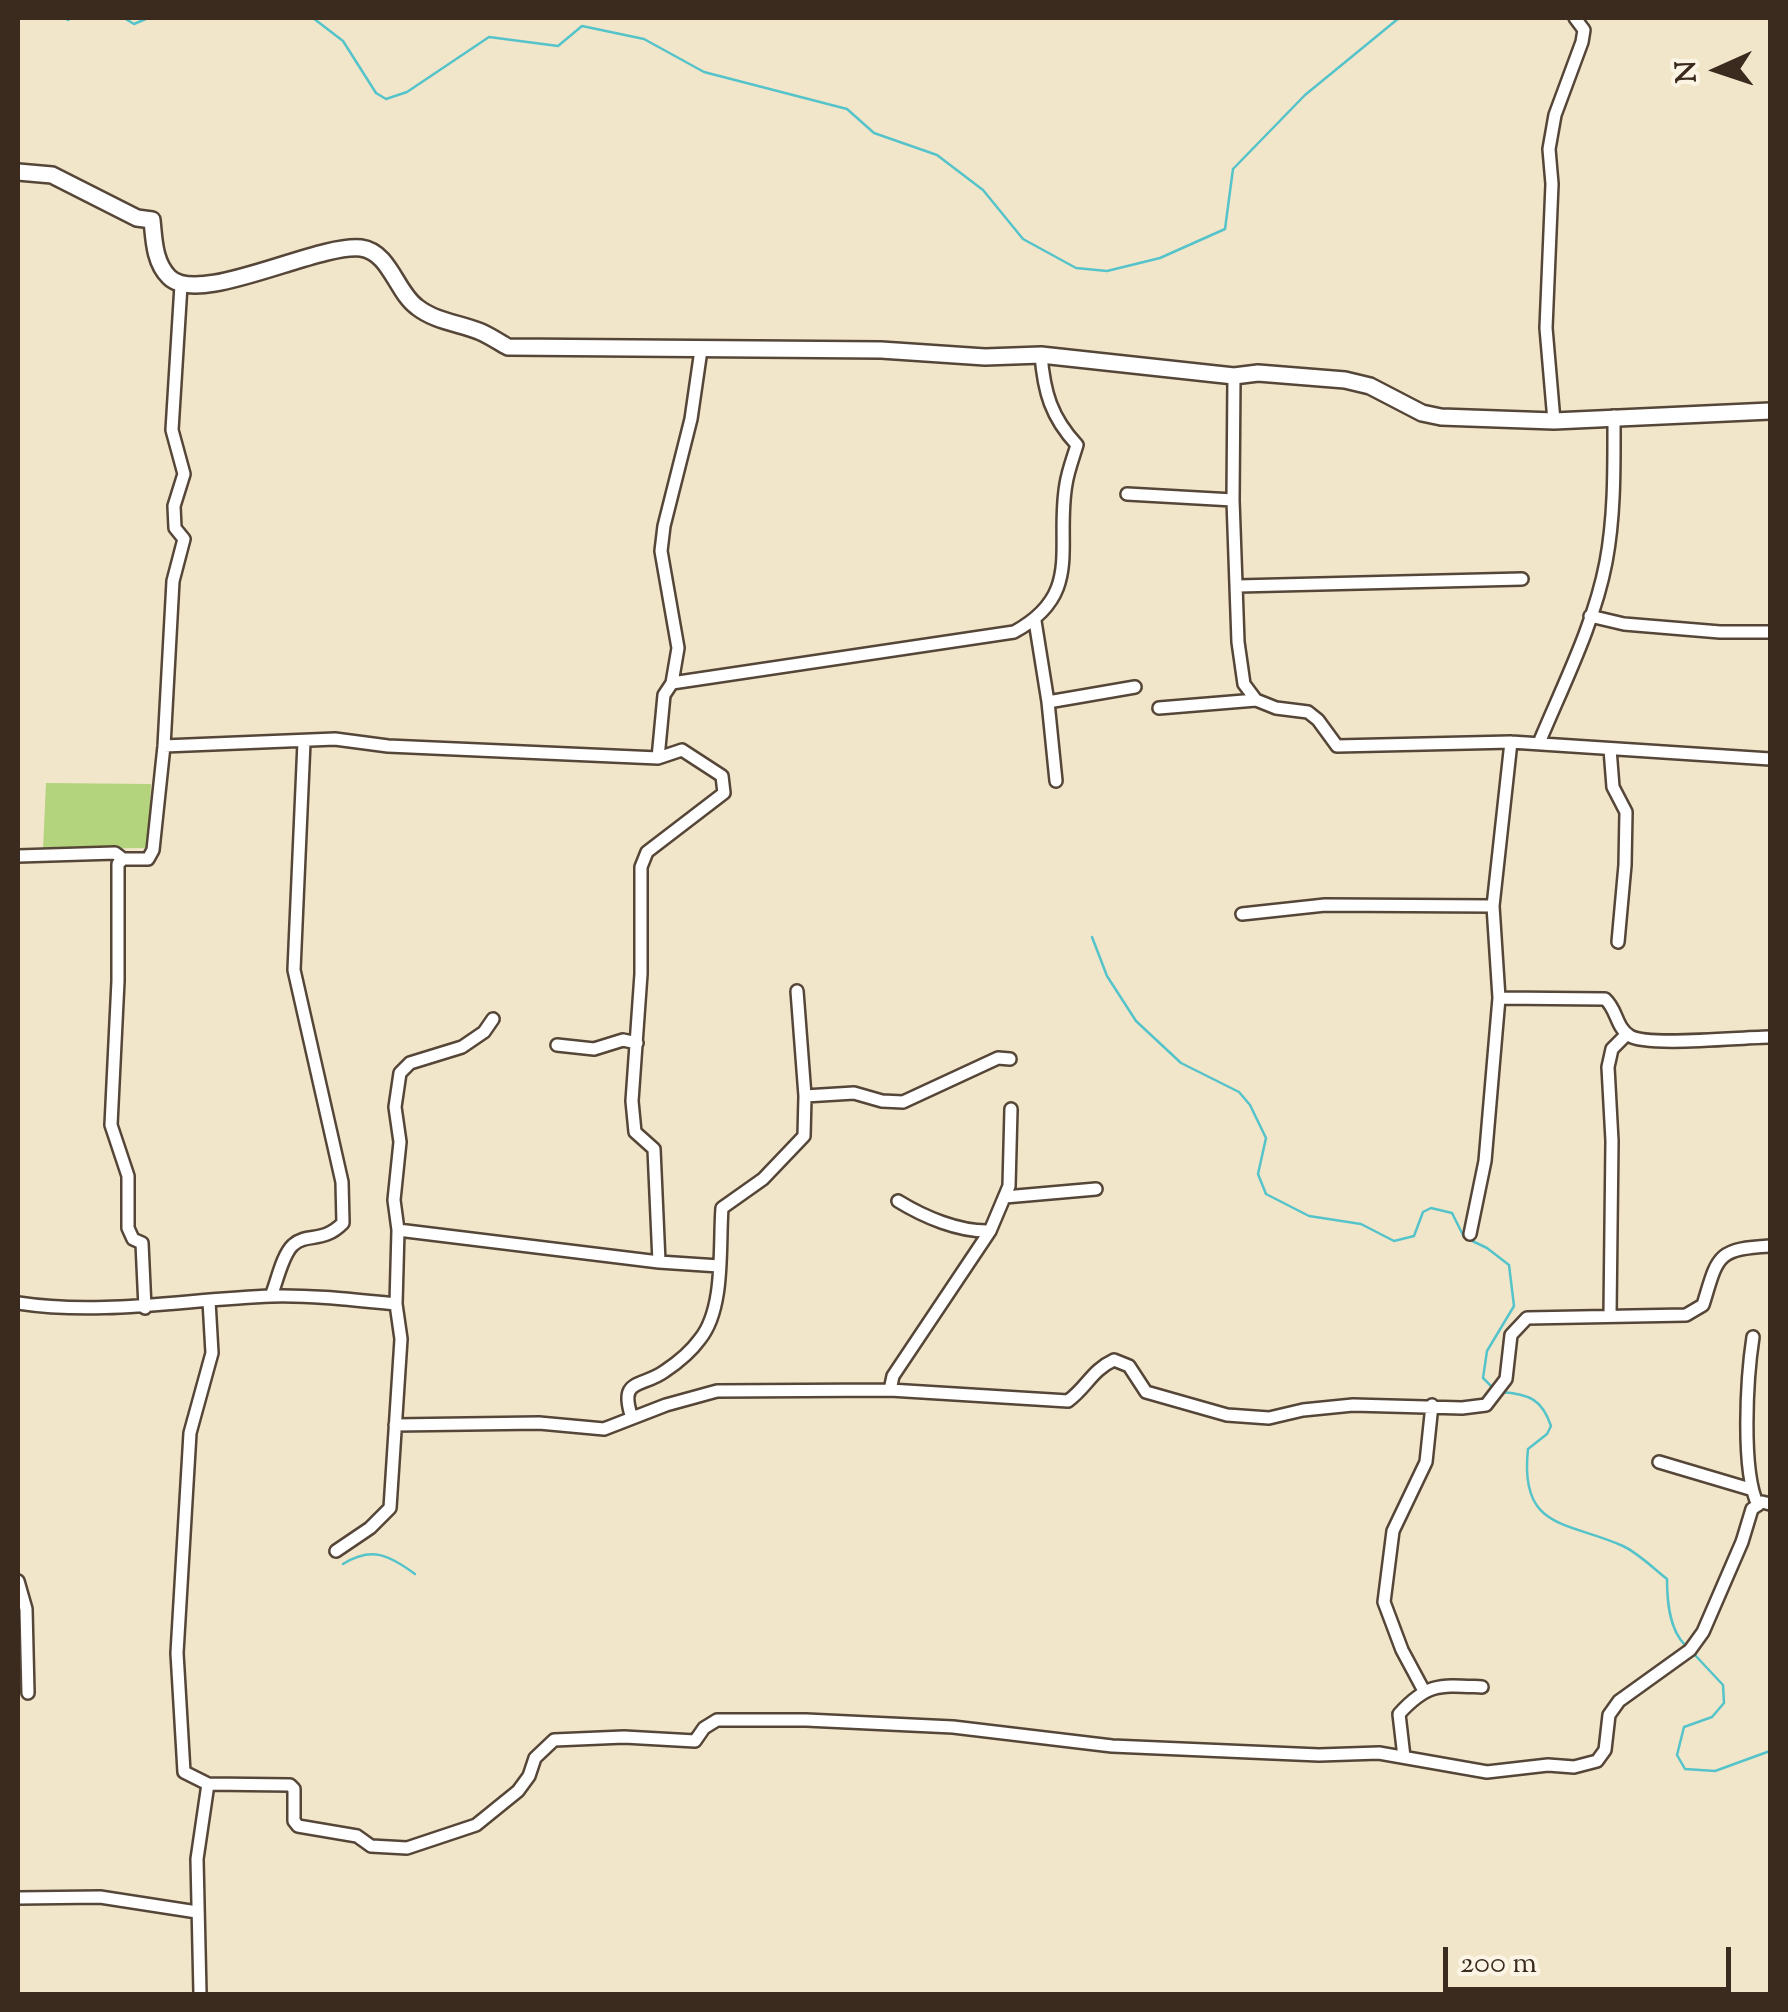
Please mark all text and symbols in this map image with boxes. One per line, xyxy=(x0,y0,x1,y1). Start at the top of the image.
north arrow xyxy=(1668,20,1768,120)
text: N xyxy=(1667,59,1709,84)
scale bar xyxy=(1448,1927,1736,1989)
text: 200 m xyxy=(1460,1943,1537,1986)

